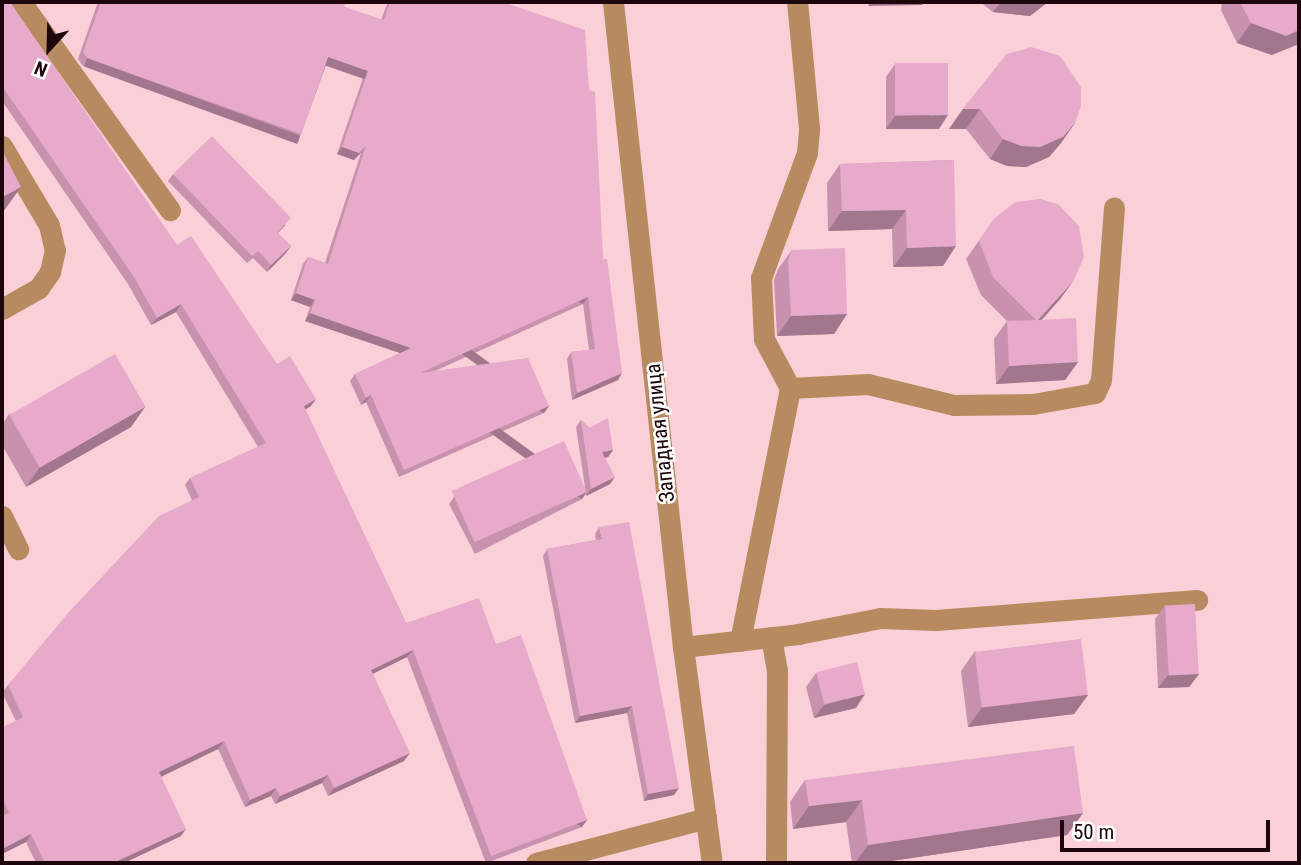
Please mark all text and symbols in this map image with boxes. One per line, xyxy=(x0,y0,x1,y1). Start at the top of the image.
north arrow xyxy=(14,14,84,84)
text: N xyxy=(31,56,51,82)
street label: Западная улица xyxy=(640,362,680,504)
scale bar xyxy=(1063,806,1273,850)
text: 50 m xyxy=(1073,820,1114,844)

